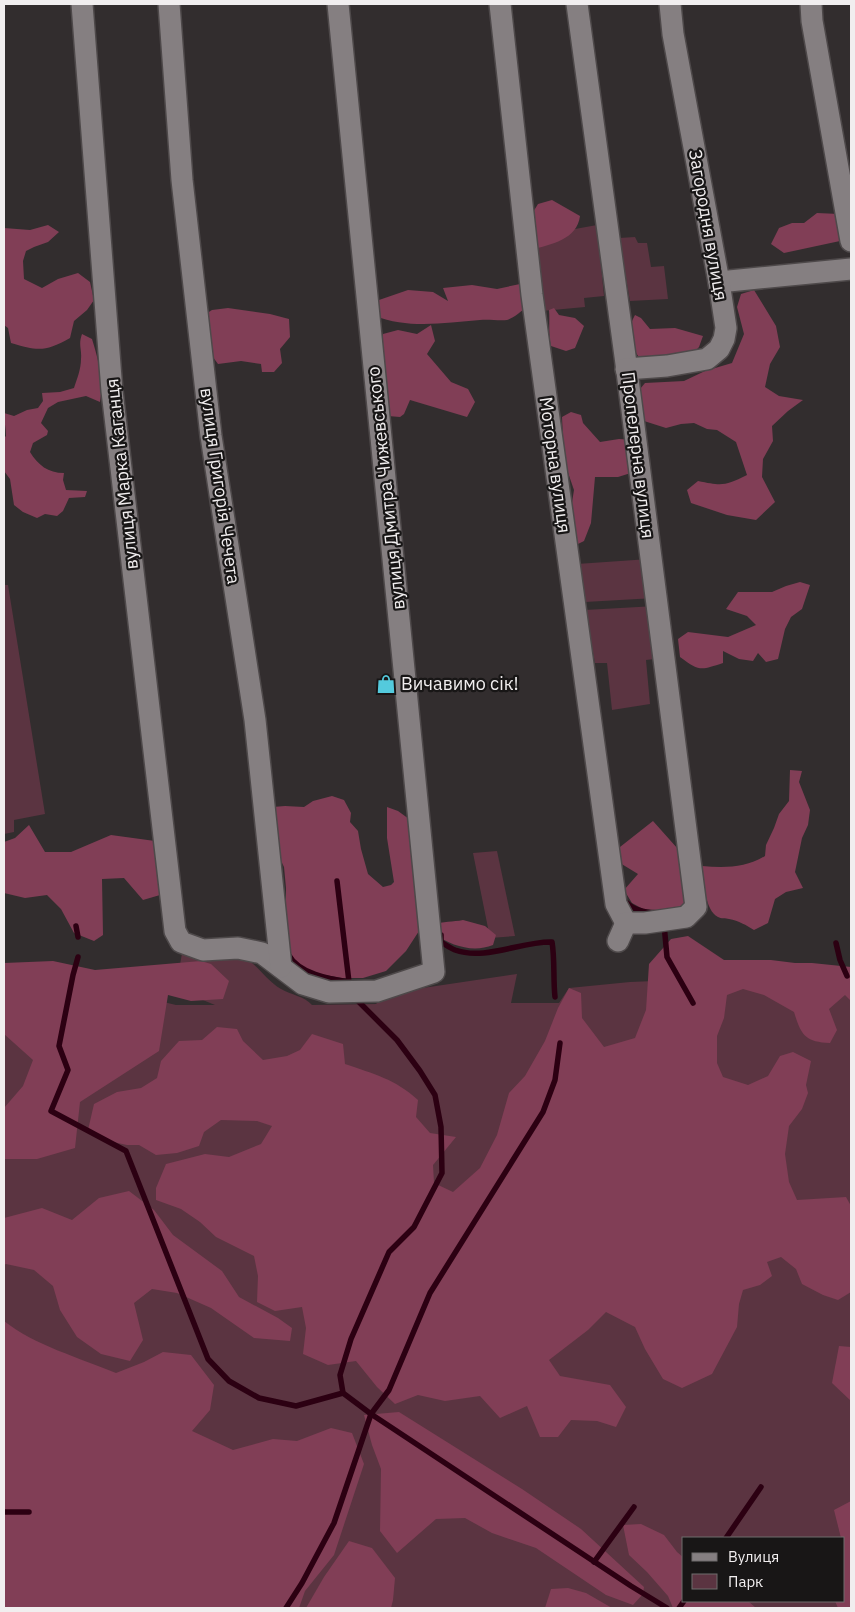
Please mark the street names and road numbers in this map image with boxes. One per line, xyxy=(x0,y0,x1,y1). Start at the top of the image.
street label: Загородня вулиця xyxy=(684,147,733,302)
street label: вулиця Дмитра Чижевського xyxy=(361,365,410,611)
street label: Пропелерна вулиця xyxy=(617,370,660,540)
street label: вулиця Марка Каганця xyxy=(100,377,143,571)
street label: вулиця Григорія Чечета xyxy=(195,386,246,586)
street label: Моторна вулиця xyxy=(535,395,576,535)

